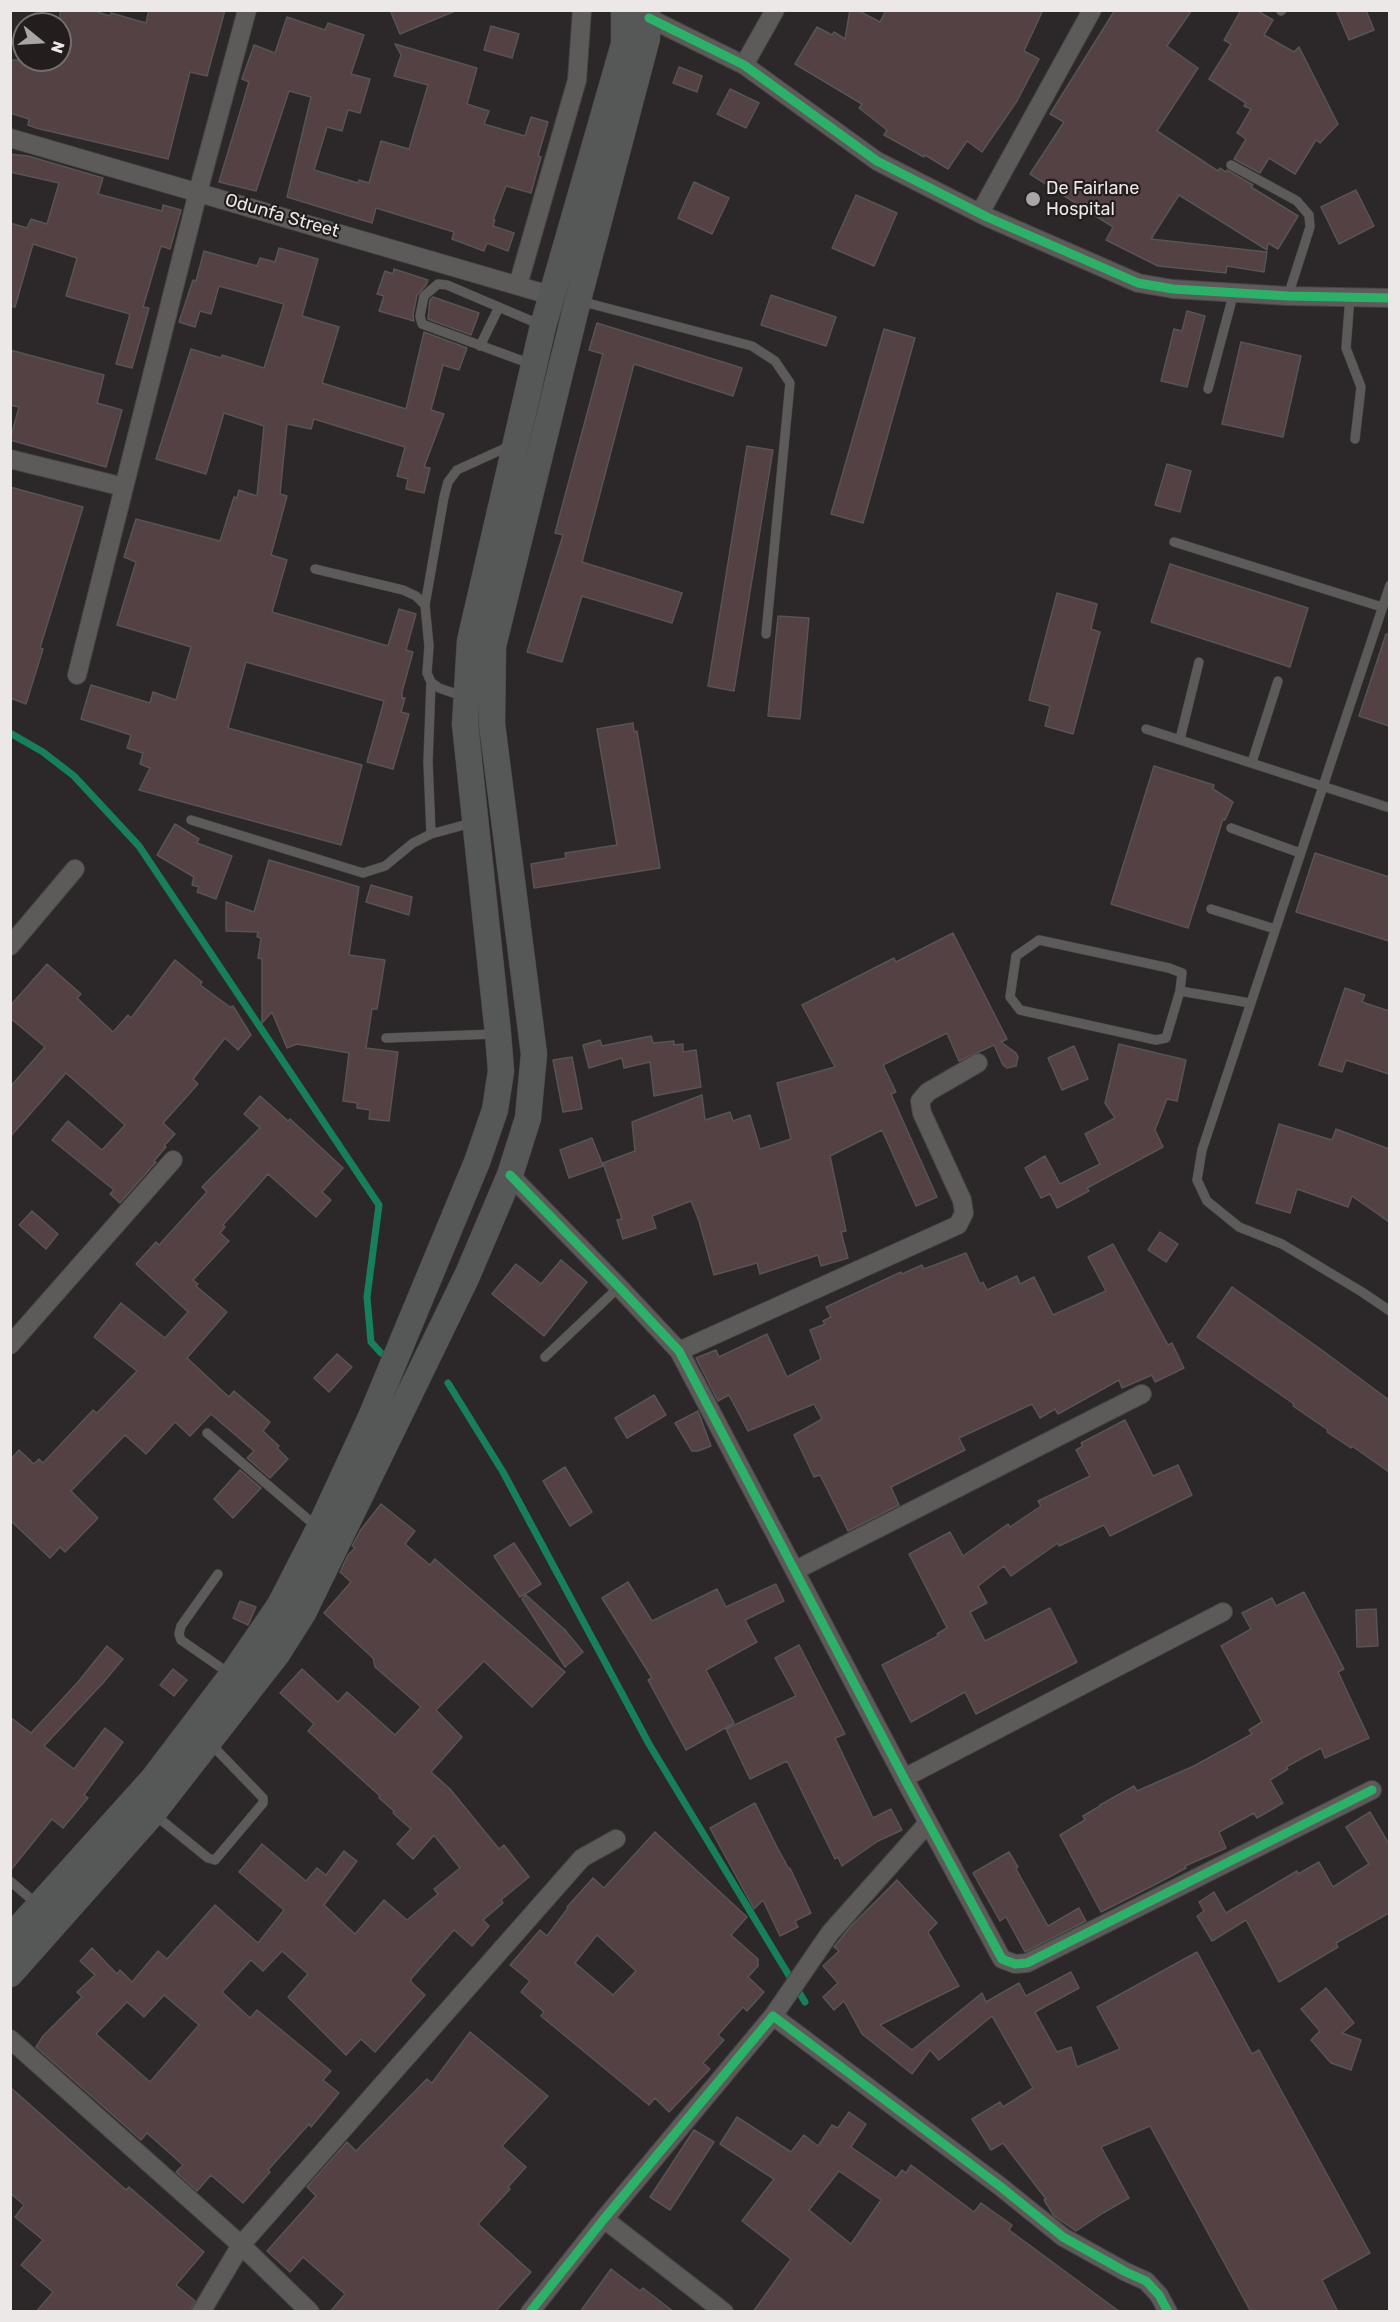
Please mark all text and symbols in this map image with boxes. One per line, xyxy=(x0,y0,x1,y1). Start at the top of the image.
north arrow xyxy=(12,12,72,72)
text: N xyxy=(47,39,69,56)
place label: De Fairlane Hospital xyxy=(1046,178,1139,220)
street label: Odunfa Street xyxy=(222,189,342,243)
marker: De Fairlane Hospital xyxy=(1024,190,1042,208)

